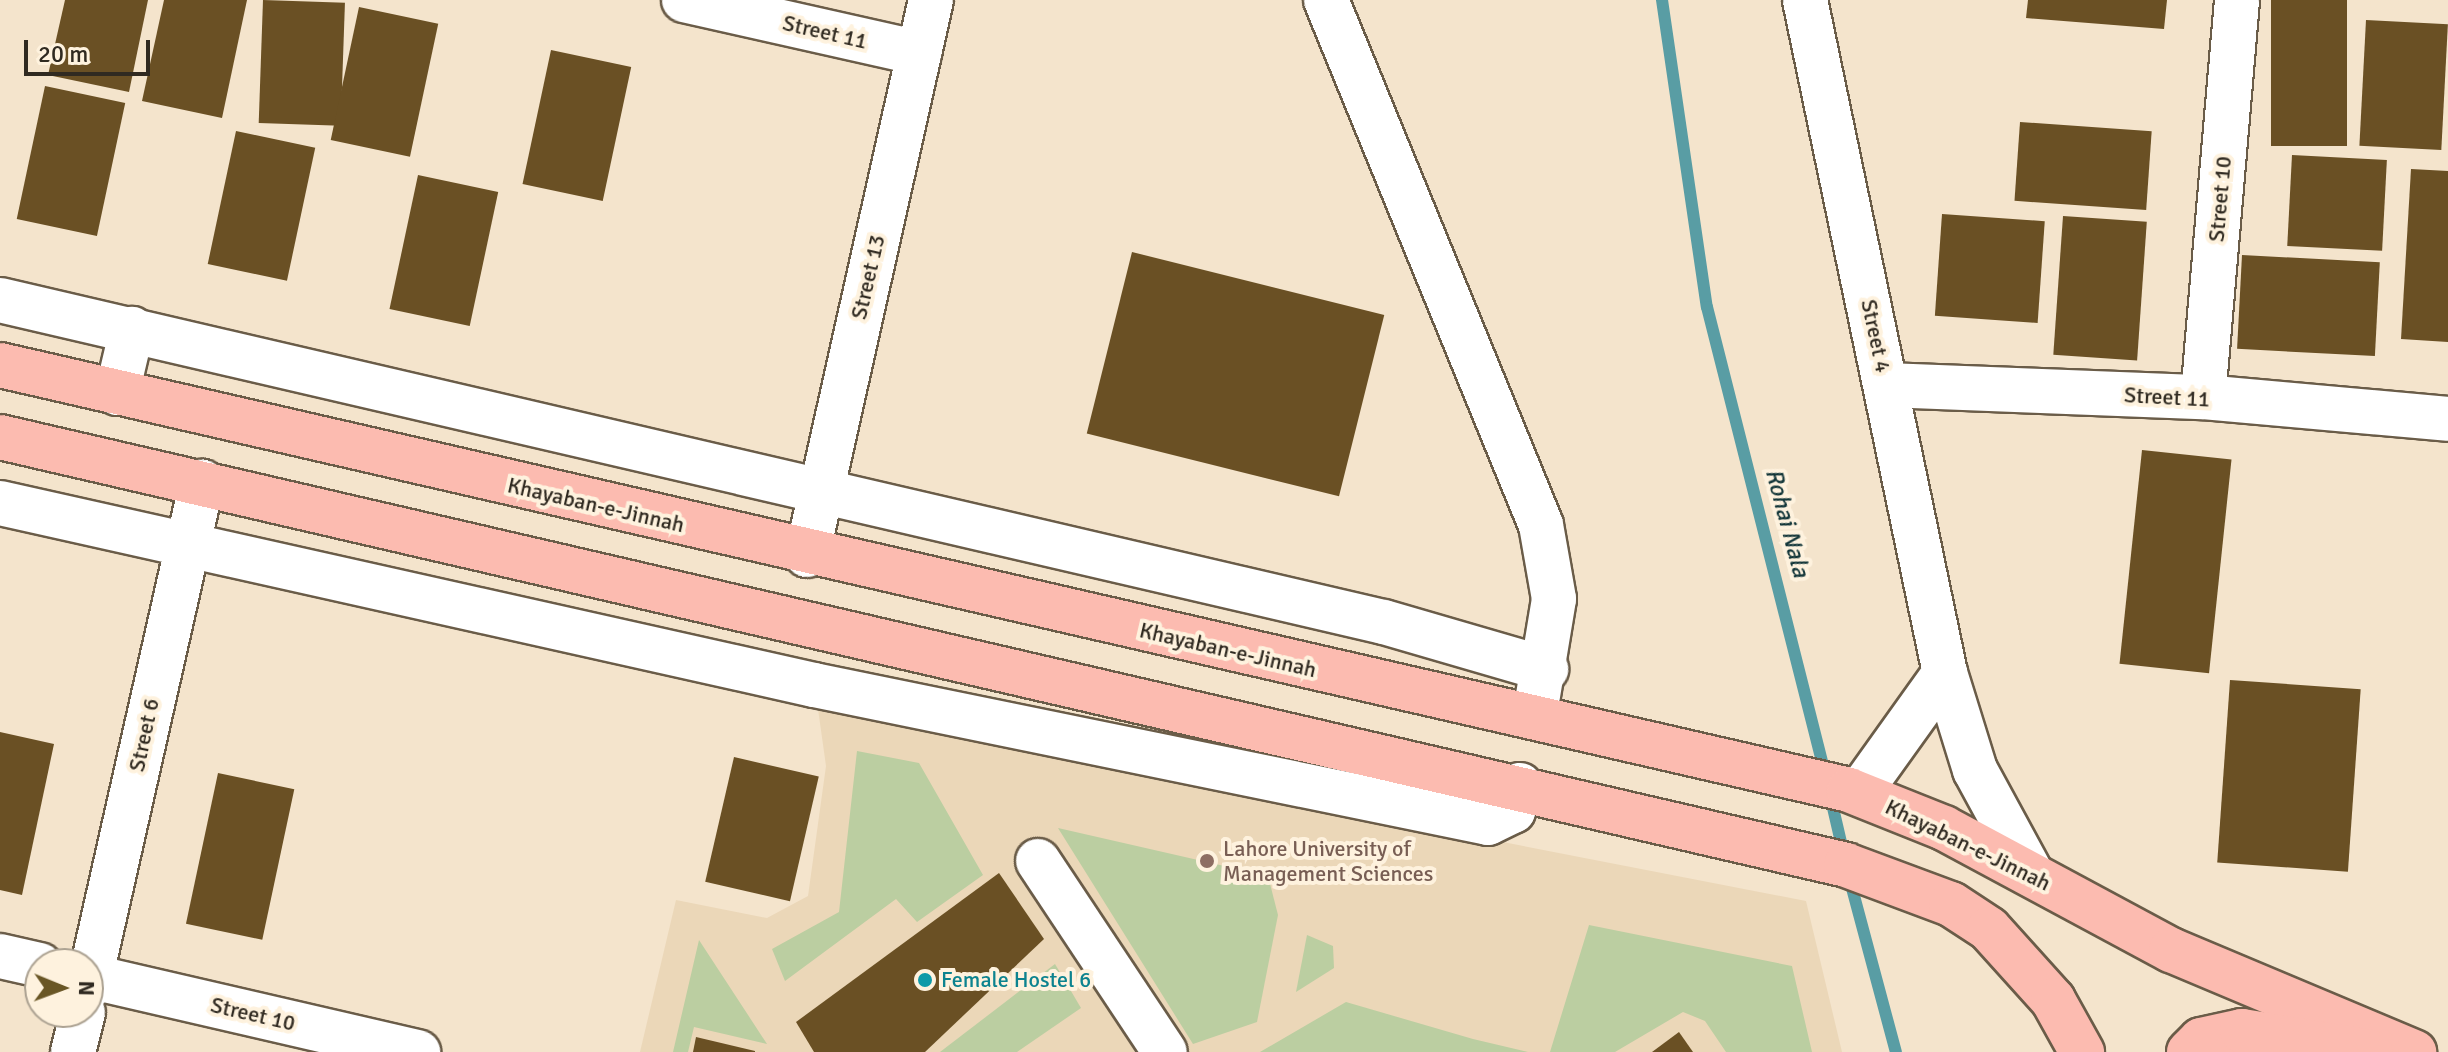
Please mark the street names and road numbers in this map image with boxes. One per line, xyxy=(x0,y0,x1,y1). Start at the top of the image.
street label: Street 11 xyxy=(780,9,870,55)
street label: Street 10 xyxy=(2203,155,2237,243)
street label: Street 13 xyxy=(845,232,891,322)
street label: Street 4 xyxy=(1855,297,1897,375)
street label: Street 11 xyxy=(2123,382,2211,412)
street label: Khayaban-e-Jinnah xyxy=(505,472,687,538)
street label: Khayaban-e-Jinnah xyxy=(1137,617,1319,683)
street label: Street 6 xyxy=(123,696,165,774)
street label: Khayaban-e-Jinnah xyxy=(1881,794,2055,896)
street label: Street 10 xyxy=(208,991,298,1037)

